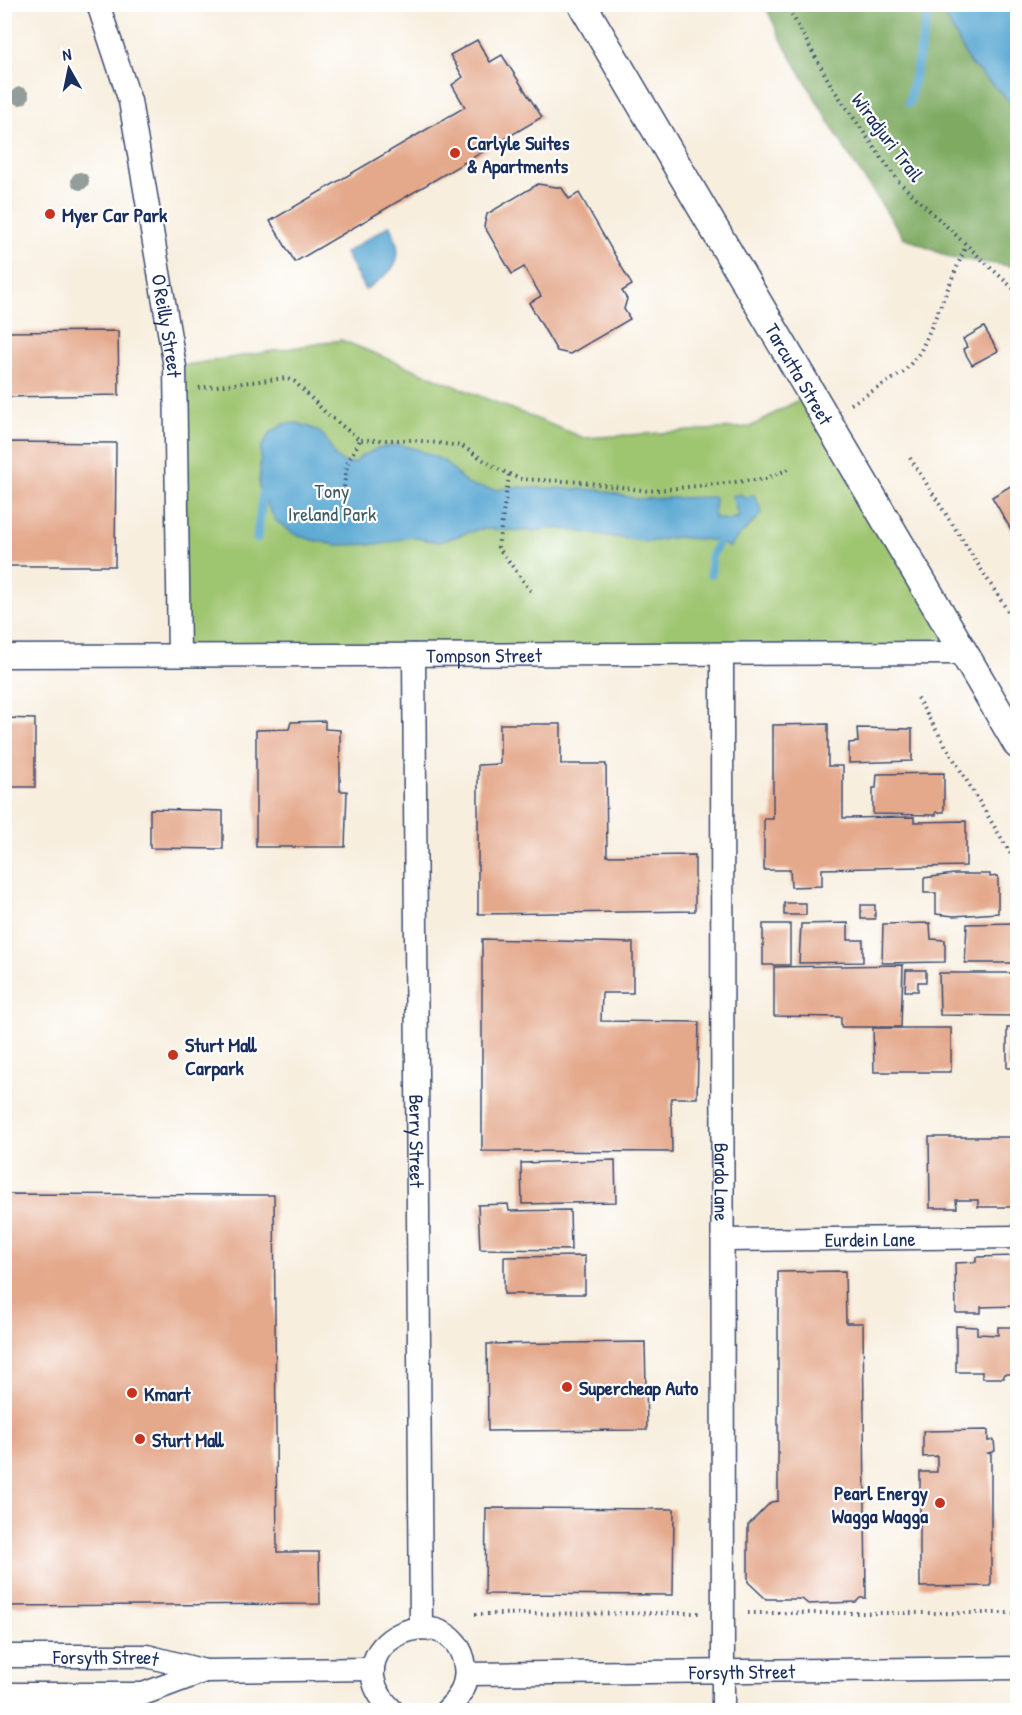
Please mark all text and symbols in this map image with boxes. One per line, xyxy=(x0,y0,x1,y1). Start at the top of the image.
north arrow xyxy=(39,39,99,99)
text: N xyxy=(61,43,73,66)
street label: Wiradjuri Trail xyxy=(846,87,931,187)
place label: Carlyle Suites & Apartments xyxy=(467,129,570,180)
marker: Carlyle Suites & Apartments xyxy=(448,146,462,160)
place label: Myer Car Park xyxy=(62,201,168,229)
marker: Myer Car Park xyxy=(43,207,57,221)
street label: O'Reilly Street xyxy=(146,272,189,379)
street label: Tarcutta Street xyxy=(759,318,841,430)
park label: Tony Ireland Park xyxy=(288,477,376,527)
street label: Tompson Street xyxy=(426,641,543,668)
place label: Sturt Mall Carpark xyxy=(185,1031,258,1082)
marker: Sturt Mall Carpark xyxy=(166,1048,180,1062)
street label: Berry Street xyxy=(404,1094,431,1189)
street label: Bardo Lane xyxy=(709,1143,736,1221)
street label: Eurdein Lane xyxy=(824,1225,916,1252)
place label: Supercheap Auto xyxy=(579,1374,698,1402)
place label: Kmart xyxy=(144,1380,192,1407)
marker: Supercheap Auto xyxy=(560,1380,574,1394)
marker: Kmart xyxy=(125,1386,139,1400)
place label: Sturt Mall xyxy=(152,1426,225,1453)
marker: Sturt Mall xyxy=(133,1432,147,1446)
place label: Pearl Energy Wagga Wagga xyxy=(832,1479,929,1530)
marker: Pearl Energy Wagga Wagga xyxy=(933,1496,947,1510)
street label: Forsyth Street xyxy=(52,1642,163,1672)
street label: Forsyth Street xyxy=(688,1657,796,1685)

